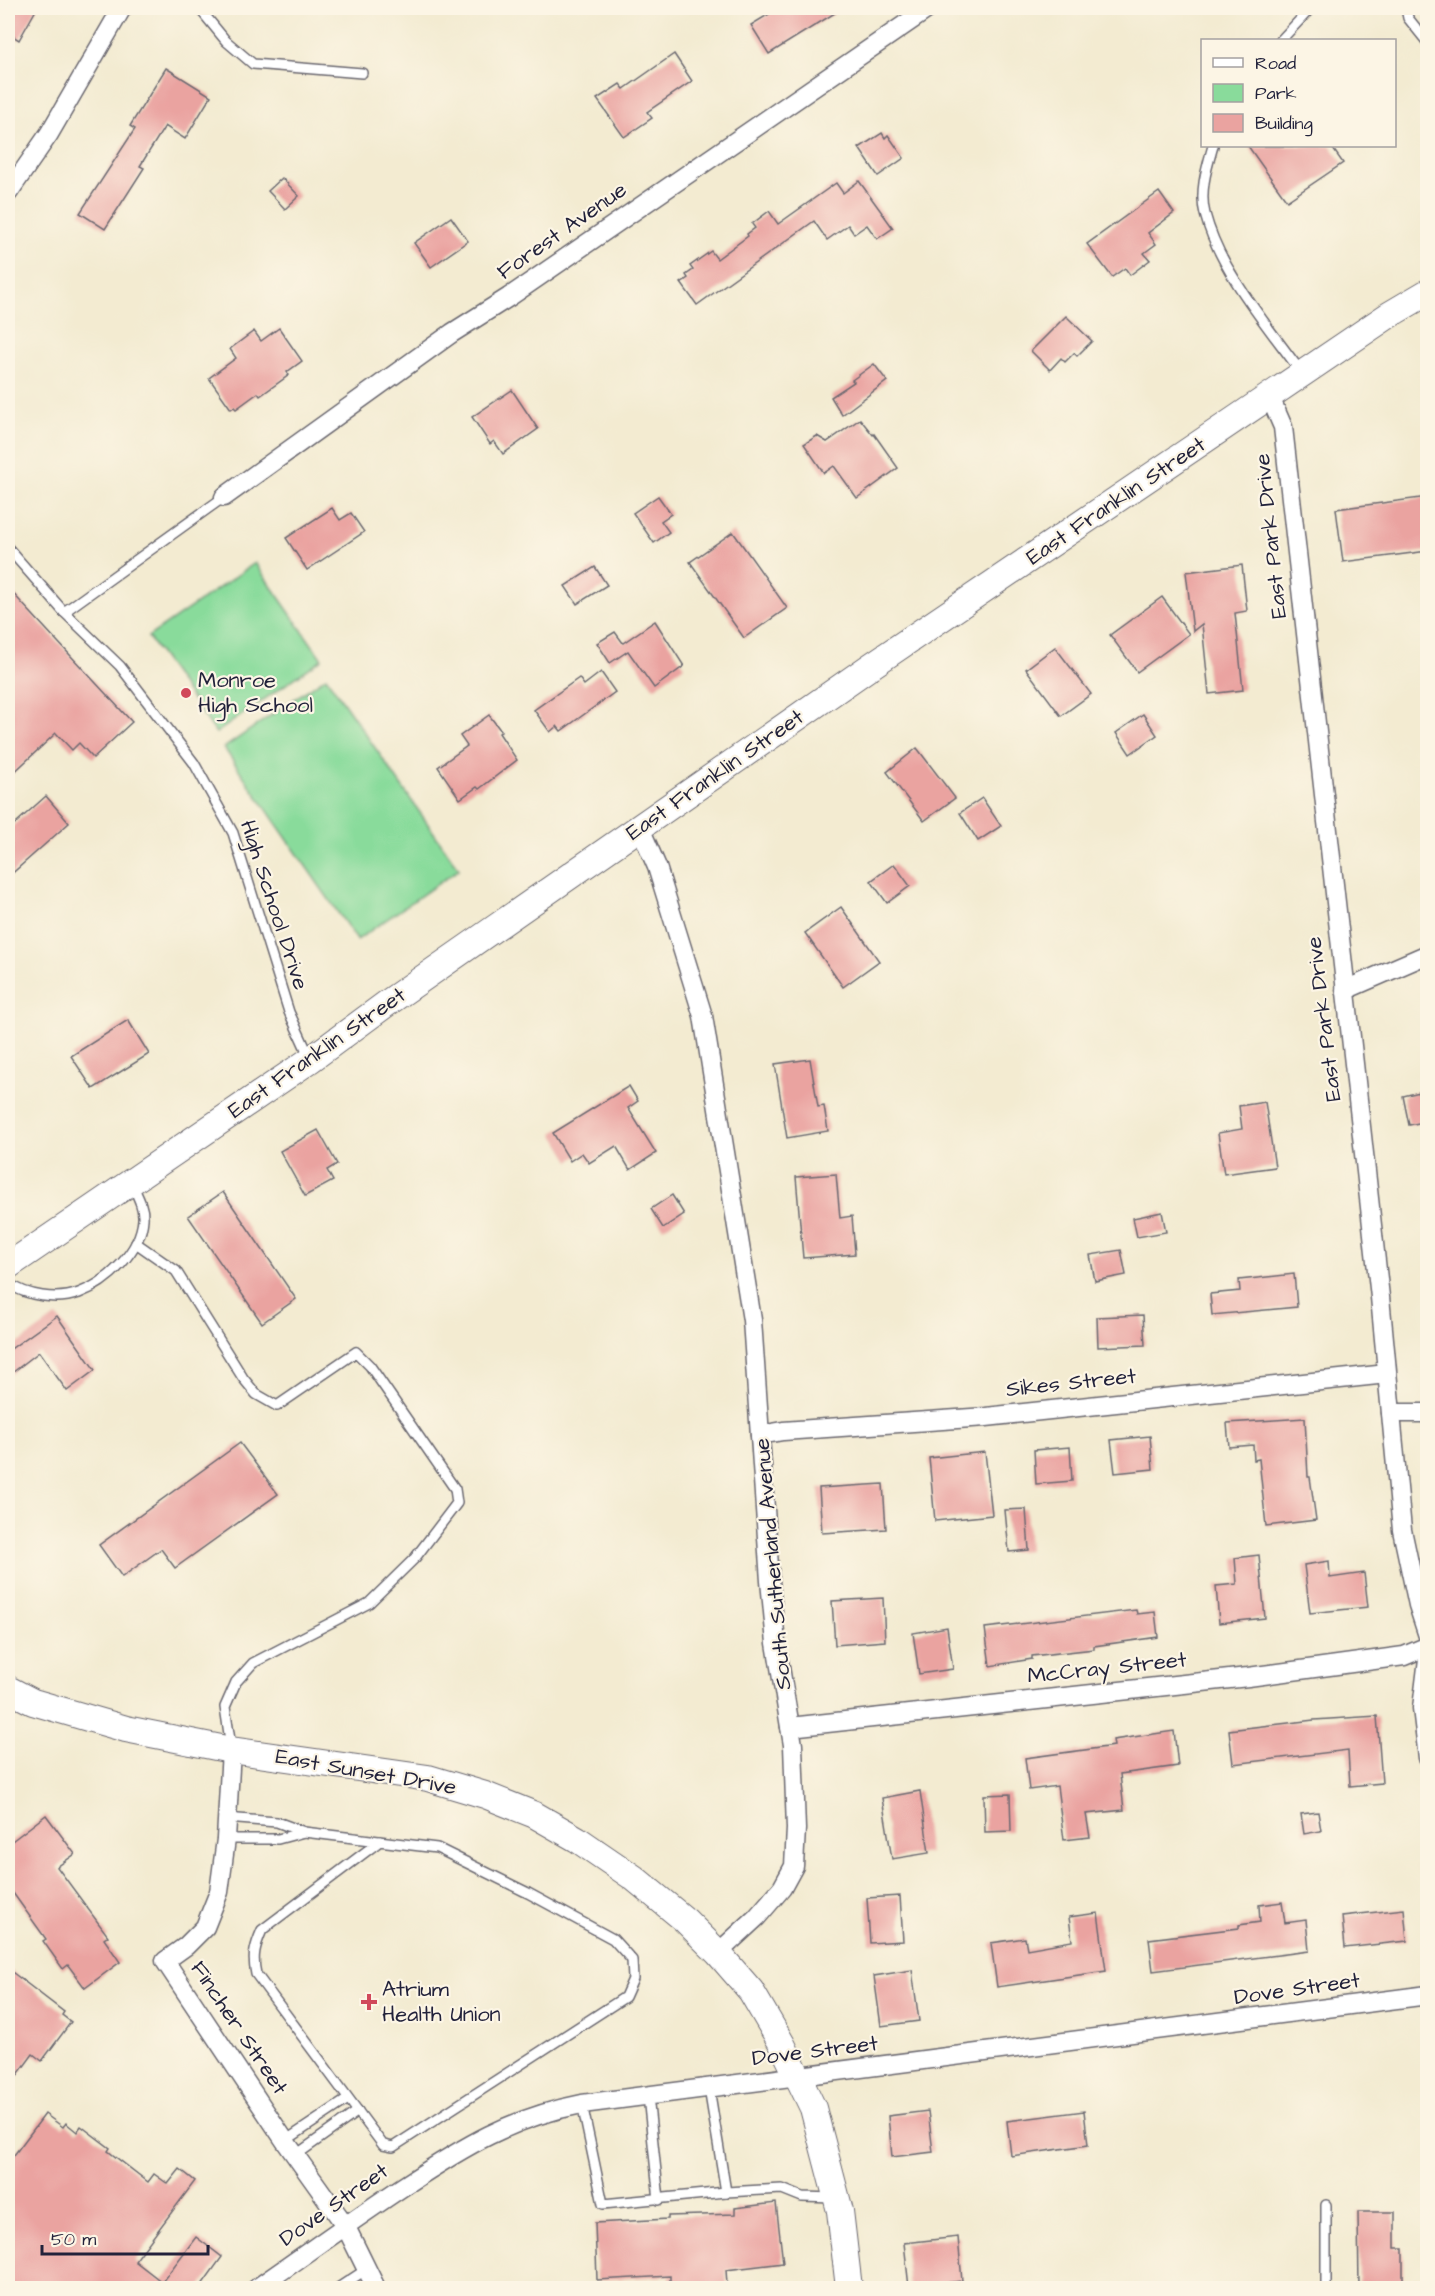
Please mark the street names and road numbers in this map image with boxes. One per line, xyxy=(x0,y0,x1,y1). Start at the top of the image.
street label: Forest Avenue xyxy=(491,175,633,287)
street label: East Franklin Street xyxy=(1020,429,1212,573)
street label: East Park Drive xyxy=(1247,452,1295,620)
street label: East Franklin Street xyxy=(620,702,810,848)
street label: High School Drive xyxy=(231,816,316,994)
street label: East Park Drive xyxy=(1299,935,1349,1103)
street label: East Franklin Street xyxy=(222,980,412,1126)
street label: Sikes Street xyxy=(1004,1361,1138,1405)
street label: South Sutherland Avenue xyxy=(747,1437,799,1691)
street label: McCray Street xyxy=(1026,1644,1188,1693)
street label: East Sunset Drive xyxy=(273,1741,459,1803)
street label: Fincher Street xyxy=(183,1955,295,2101)
street label: Dove Street xyxy=(1232,1965,1362,2013)
street label: Dove Street xyxy=(750,2028,880,2074)
street label: Dove Street xyxy=(273,2156,395,2254)

